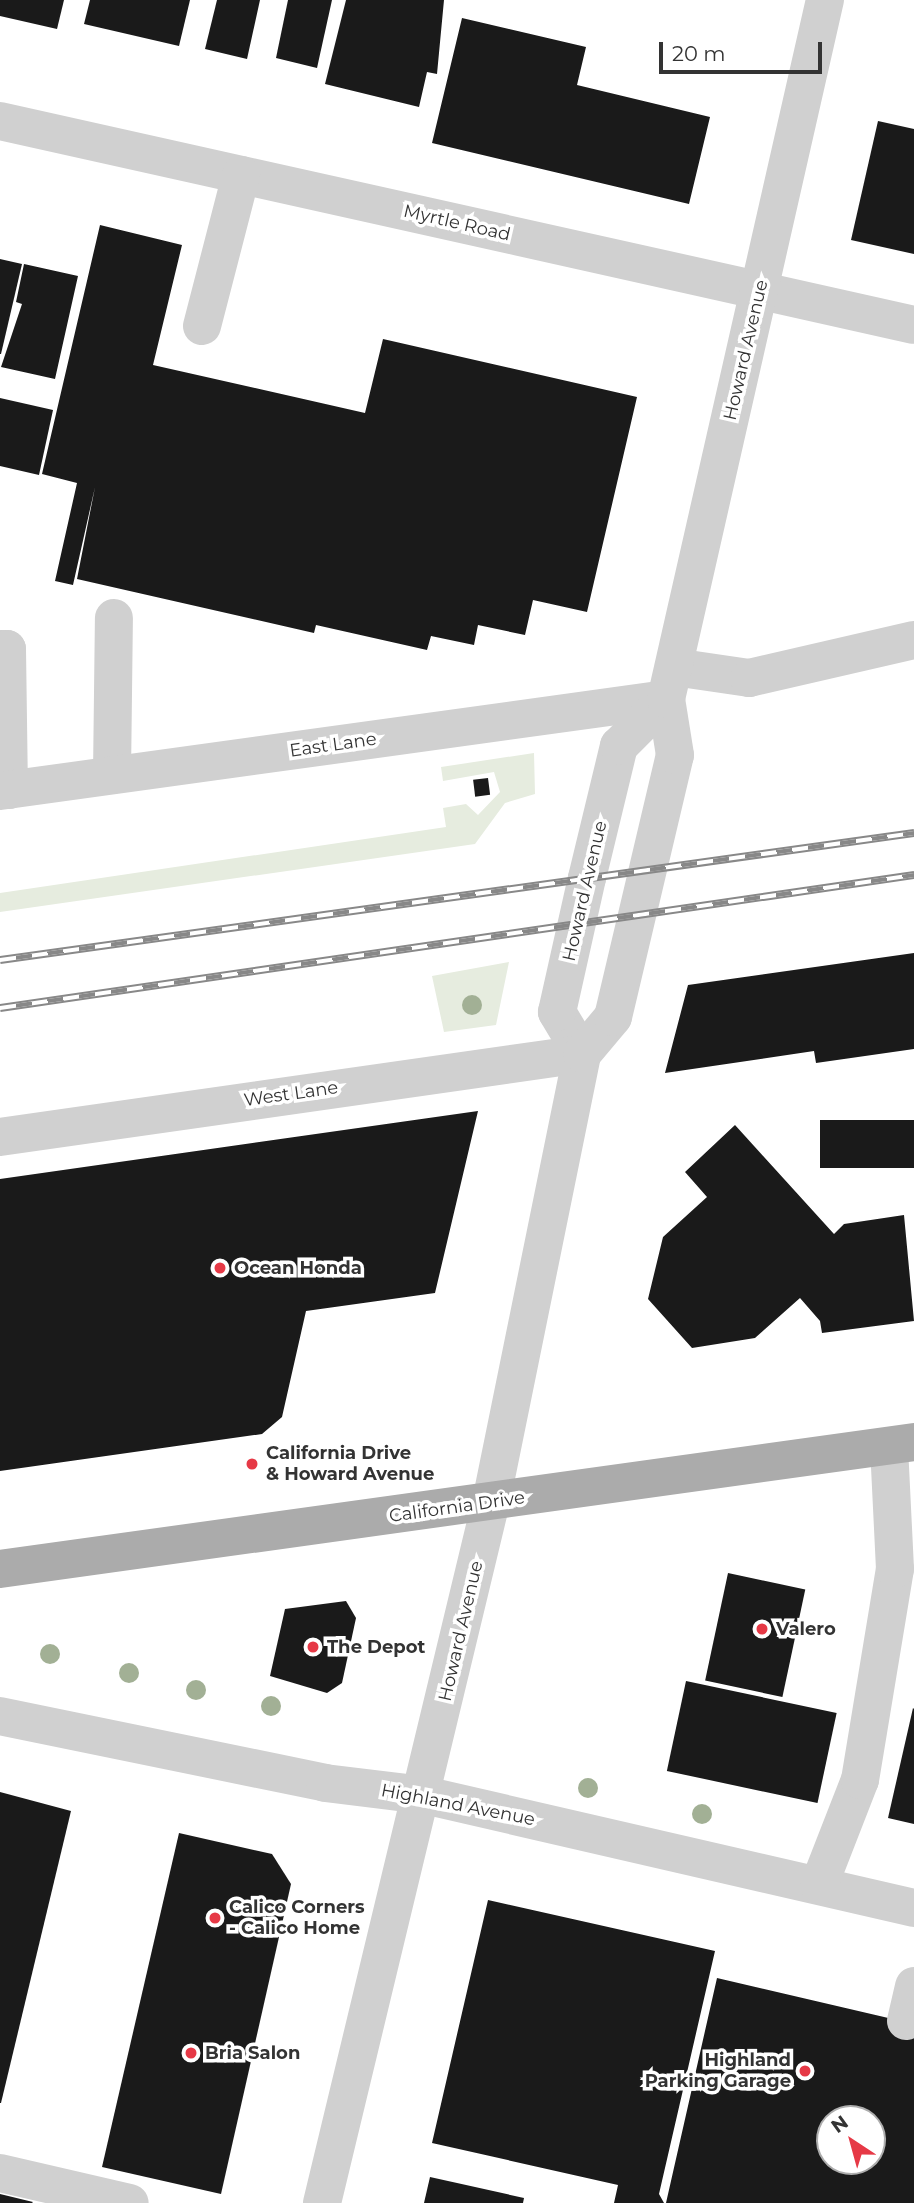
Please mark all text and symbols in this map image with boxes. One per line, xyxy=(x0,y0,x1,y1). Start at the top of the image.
scale bar xyxy=(662,28,825,72)
text: 20 m xyxy=(672,41,726,66)
street label: Myrtle Road xyxy=(401,200,513,246)
street label: Howard Avenue xyxy=(719,278,773,422)
street label: East Lane xyxy=(288,728,378,762)
street label: Howard Avenue xyxy=(558,819,612,963)
street label: West Lane xyxy=(242,1077,340,1111)
place label: Ocean Honda xyxy=(234,1257,362,1279)
marker: Ocean Honda xyxy=(212,1260,228,1276)
place label: California Drive & Howard Avenue xyxy=(266,1443,434,1486)
marker: California Drive & Howard Avenue xyxy=(244,1456,260,1472)
street label: California Drive xyxy=(388,1487,526,1527)
street label: Howard Avenue xyxy=(434,1559,488,1703)
place label: Valero xyxy=(776,1618,836,1640)
marker: Valero xyxy=(754,1621,770,1637)
place label: The Depot xyxy=(327,1636,425,1658)
marker: The Depot xyxy=(305,1639,321,1655)
street label: Highland Avenue xyxy=(379,1779,537,1831)
place label: Calico Corners - Calico Home xyxy=(229,1897,365,1940)
marker: Calico Corners - Calico Home xyxy=(207,1910,223,1926)
place label: Bria Salon xyxy=(205,2042,300,2064)
marker: Bria Salon xyxy=(183,2045,199,2061)
place label: Highland Parking Garage xyxy=(645,2050,791,2092)
marker: Highland Parking Garage xyxy=(797,2063,813,2079)
north arrow xyxy=(816,2105,886,2175)
text: N xyxy=(827,2110,853,2138)

